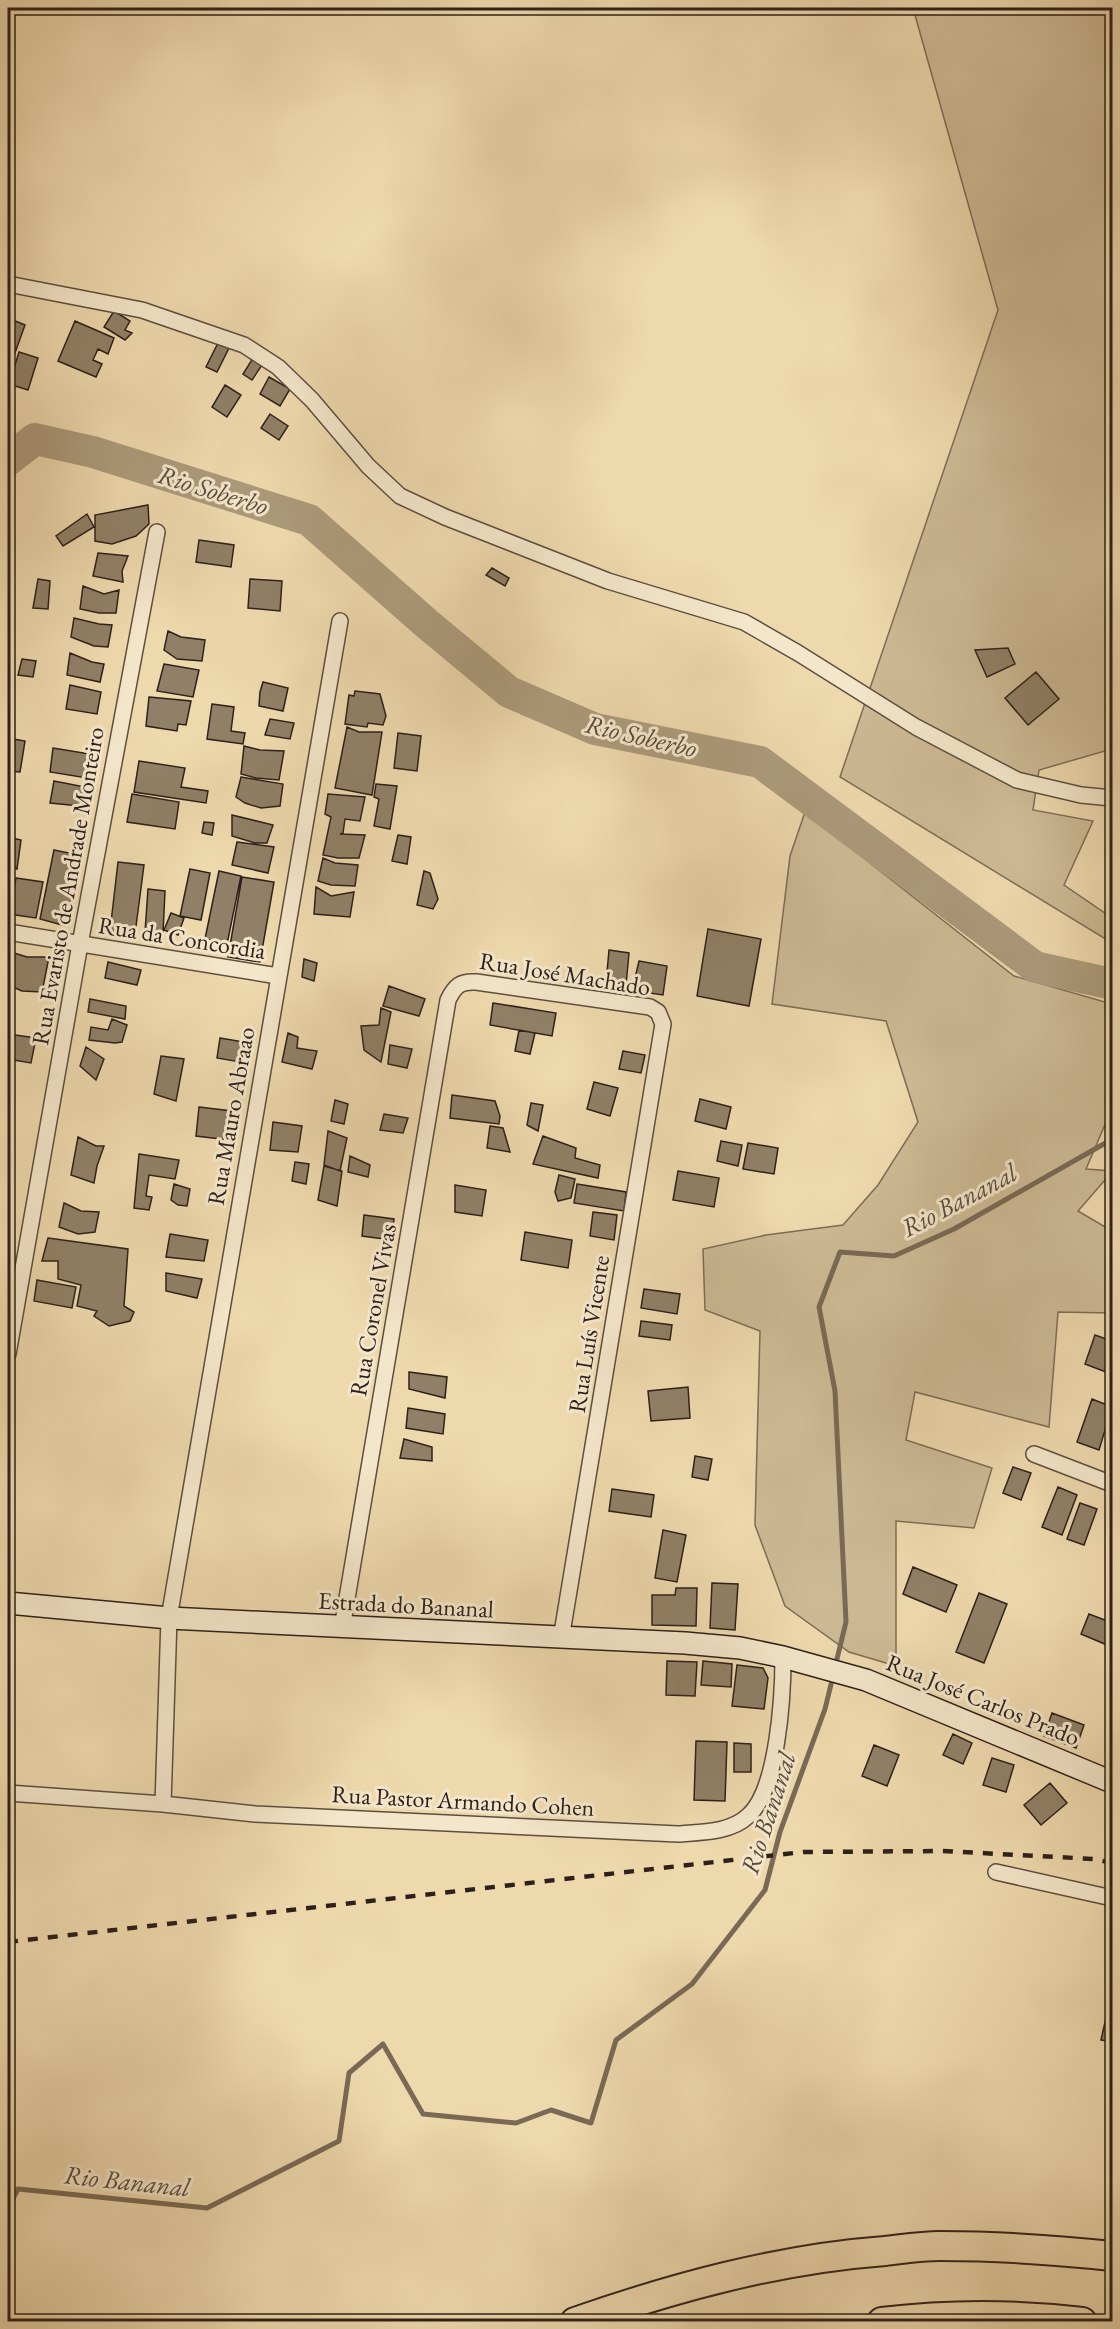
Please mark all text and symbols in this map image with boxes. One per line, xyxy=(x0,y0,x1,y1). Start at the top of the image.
water label: Rio Soberbo xyxy=(154,457,272,523)
water label: Rio Soberbo xyxy=(582,707,700,765)
street label: Rua Evaristo de Andrade Monteiro xyxy=(24,724,111,1047)
street label: Rua da Concordia xyxy=(96,909,268,966)
street label: Rua José Machado xyxy=(477,945,653,1002)
street label: Rua Mauro Abraao xyxy=(200,1024,261,1207)
water label: Rio Bananal xyxy=(895,1155,1023,1245)
street label: Rua Coronel Vivas xyxy=(342,1221,403,1399)
street label: Rua Luís Vicente xyxy=(561,1253,616,1415)
street label: Estrada do Bananal xyxy=(317,1584,495,1625)
street label: Rua José Carlos Prado xyxy=(882,1647,1084,1752)
water label: Rio Bananal xyxy=(732,1747,804,1878)
street label: Rua Pastor Armando Cohen xyxy=(331,1778,596,1823)
water label: Rio Bananal xyxy=(62,2157,192,2205)

